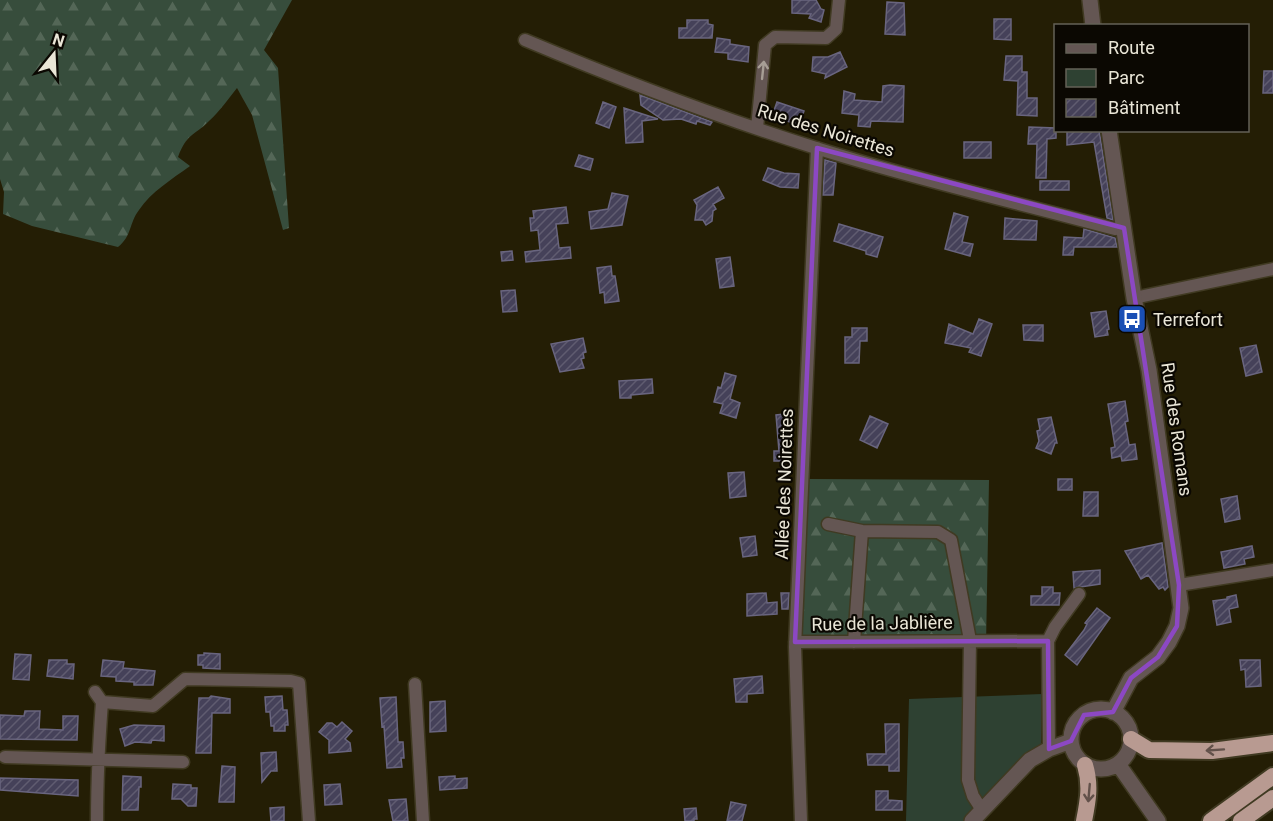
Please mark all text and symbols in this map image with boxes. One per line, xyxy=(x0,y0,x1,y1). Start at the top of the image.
north arrow xyxy=(24,24,84,84)
legend xyxy=(1054,24,1249,132)
text: N xyxy=(50,29,67,51)
text: Route xyxy=(1108,37,1155,58)
one-way arrow xyxy=(758,61,769,80)
text: Parc xyxy=(1108,67,1144,88)
text: Bâtiment xyxy=(1108,97,1181,118)
street label: Rue des Noirettes xyxy=(755,99,897,161)
bus stop icon: Terrefort xyxy=(1116,303,1148,335)
place label: Terrefort xyxy=(1153,309,1223,330)
street label: Rue des Romans xyxy=(1157,361,1197,497)
street label: Allée des Noirettes xyxy=(771,408,797,560)
street label: Rue de la Jablière xyxy=(811,611,953,635)
one-way arrow xyxy=(1205,744,1225,755)
one-way arrow xyxy=(1083,782,1094,802)

